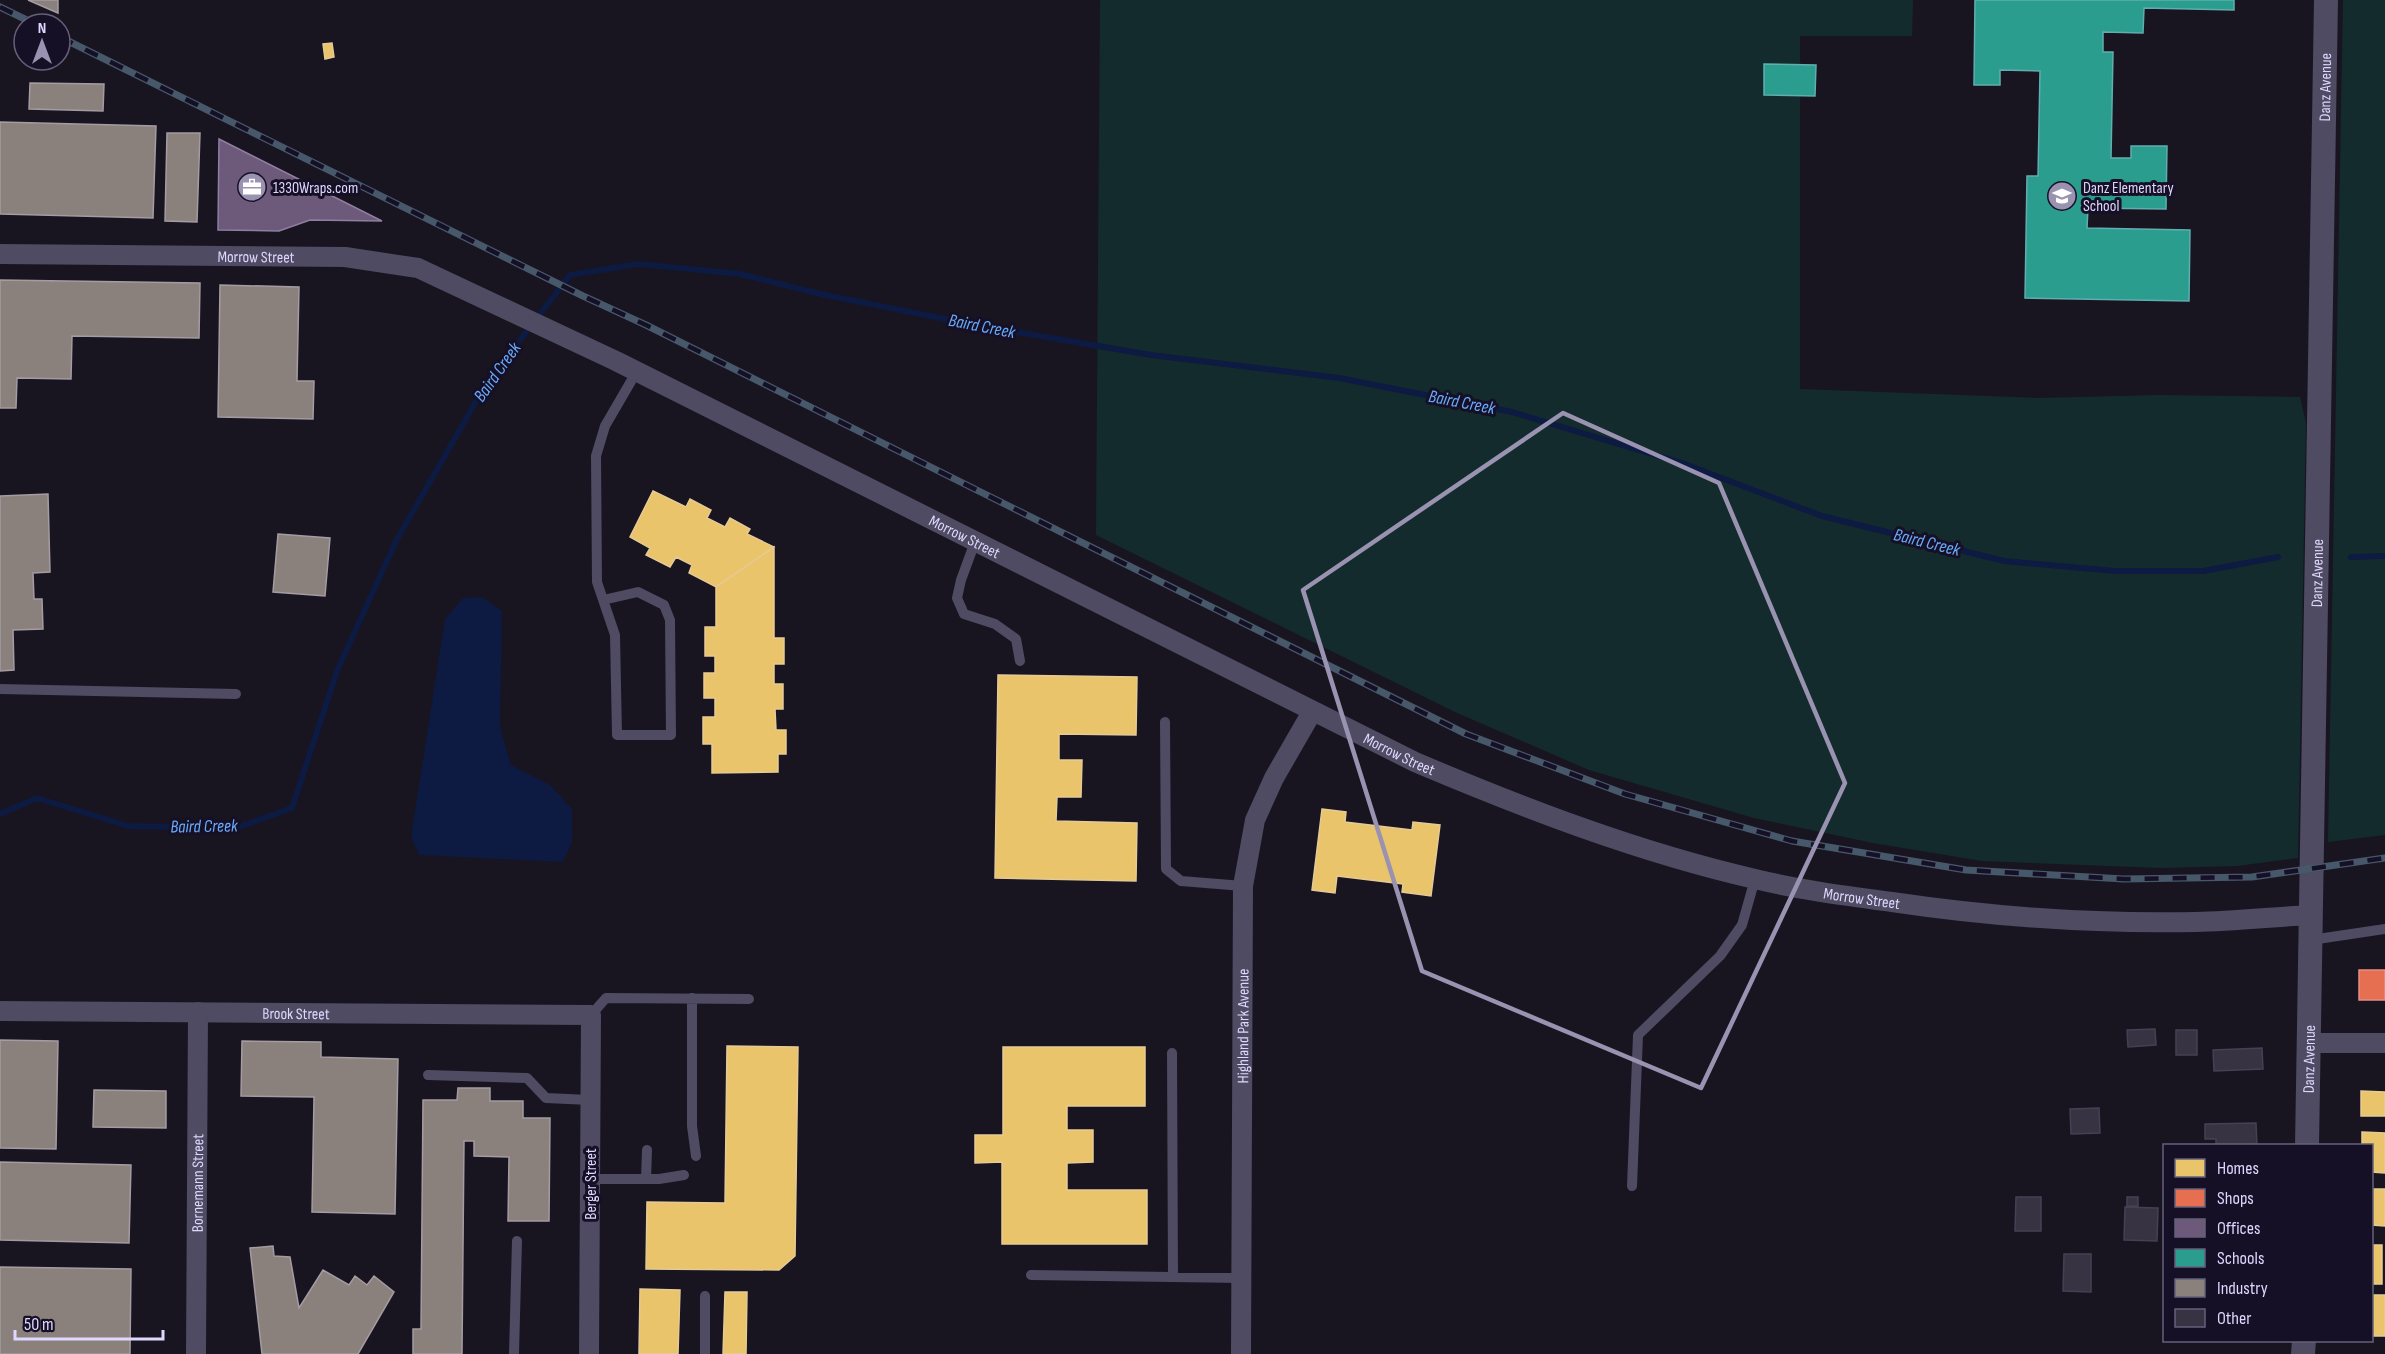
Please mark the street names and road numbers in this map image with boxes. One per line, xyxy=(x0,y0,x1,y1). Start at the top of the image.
street label: Danz Avenue xyxy=(2316,53,2336,121)
street label: Morrow Street xyxy=(217,248,295,268)
street label: Morrow Street xyxy=(926,512,1003,563)
street label: Danz Avenue xyxy=(2308,539,2328,607)
street label: Morrow Street xyxy=(1360,730,1438,780)
street label: Morrow Street xyxy=(1822,884,1901,914)
street label: Highland Park Avenue xyxy=(1234,969,1254,1083)
street label: Brook Street xyxy=(262,1005,330,1024)
street label: Danz Avenue xyxy=(2300,1025,2320,1093)
street label: Bornemann Street xyxy=(189,1134,208,1232)
street label: Berger Street xyxy=(582,1148,601,1220)

